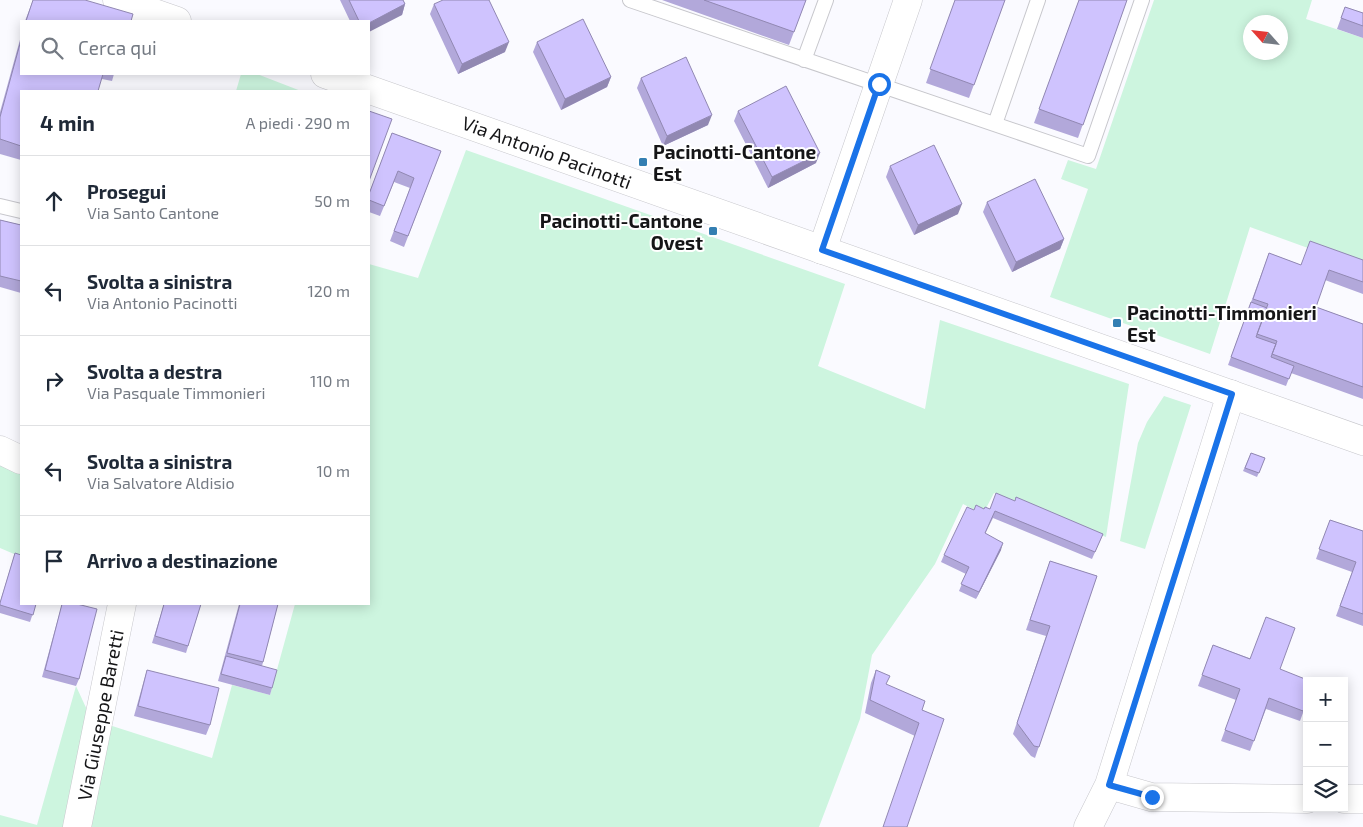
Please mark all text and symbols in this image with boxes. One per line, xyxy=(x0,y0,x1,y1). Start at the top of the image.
north arrow xyxy=(1243,15,1288,60)
search box xyxy=(20,20,370,75)
icon: search xyxy=(38,34,66,62)
text: Cerca qui xyxy=(78,36,157,59)
route start xyxy=(868,73,891,96)
text: 4 min xyxy=(40,110,95,135)
street label: Via Antonio Pacinotti xyxy=(459,111,635,193)
text: A piedi · 290 m xyxy=(246,113,350,132)
place label: Pacinotti-Cantone Est xyxy=(653,140,817,185)
marker: Pacinotti-Cantone Est xyxy=(637,156,649,168)
text: Prosegui xyxy=(87,180,166,203)
icon: ahead xyxy=(40,187,68,215)
text: 50 m xyxy=(314,191,350,210)
text: Via Santo Cantone xyxy=(87,203,219,222)
place label: Pacinotti-Cantone Ovest xyxy=(540,209,703,254)
marker: Pacinotti-Cantone Ovest xyxy=(707,225,719,237)
text: Svolta a sinistra xyxy=(87,270,232,293)
icon: left xyxy=(40,277,68,305)
text: 120 m xyxy=(307,281,350,300)
text: Via Antonio Pacinotti xyxy=(87,293,238,312)
place label: Pacinotti-Timmonieri Est xyxy=(1127,301,1317,346)
marker: Pacinotti-Timmonieri Est xyxy=(1111,317,1123,329)
text: Svolta a destra xyxy=(87,360,222,383)
icon: right xyxy=(40,367,68,395)
text: 110 m xyxy=(310,371,350,390)
text: Via Pasquale Timmonieri xyxy=(87,383,266,402)
text: Svolta a sinistra xyxy=(87,450,232,473)
icon: left xyxy=(40,457,68,485)
text: 10 m xyxy=(316,461,350,480)
text: Via Salvatore Aldisio xyxy=(87,473,235,492)
icon: arrive xyxy=(40,547,68,575)
text: Arrivo a destinazione xyxy=(87,549,278,572)
street label: Via Giuseppe Baretti xyxy=(72,628,128,802)
map controls xyxy=(1303,677,1348,812)
button: + xyxy=(1303,677,1348,722)
button: − xyxy=(1303,722,1348,767)
button: layers xyxy=(1303,767,1348,812)
route end xyxy=(1141,786,1164,809)

